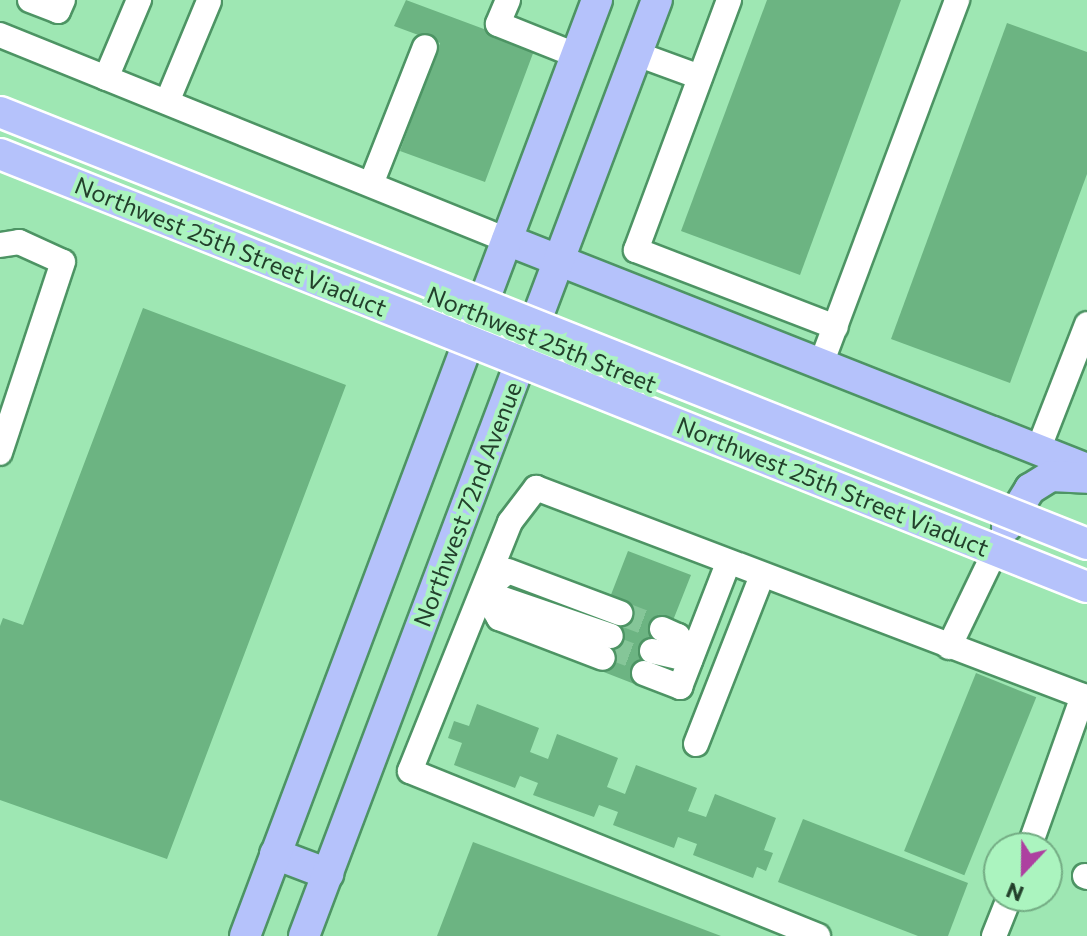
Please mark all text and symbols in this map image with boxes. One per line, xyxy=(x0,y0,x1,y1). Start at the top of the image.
street label: Northwest 25th Street Viaduct xyxy=(71,170,391,322)
street label: Northwest 25th Street xyxy=(423,280,661,398)
street label: Northwest 72nd Avenue xyxy=(407,377,527,631)
street label: Northwest 25th Street Viaduct xyxy=(673,410,993,562)
north arrow xyxy=(983,832,1063,912)
text: N xyxy=(1002,877,1027,908)

